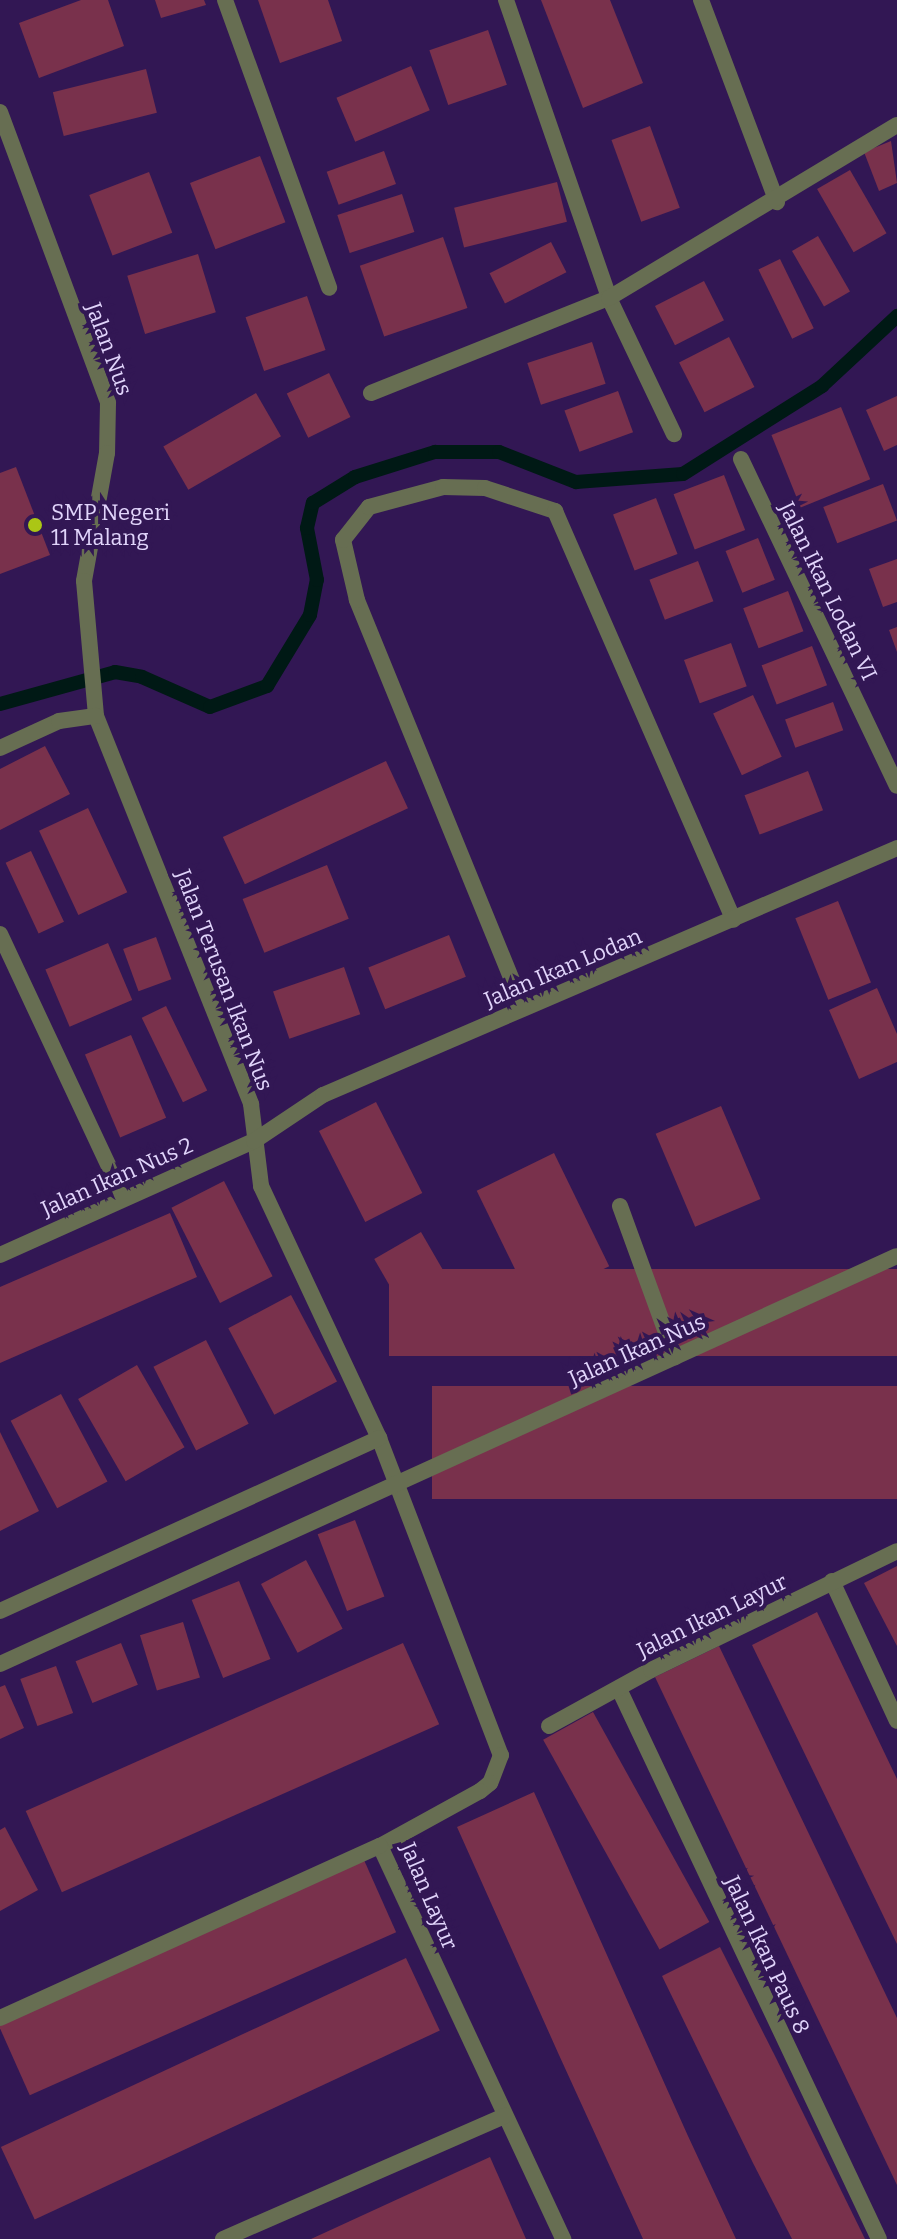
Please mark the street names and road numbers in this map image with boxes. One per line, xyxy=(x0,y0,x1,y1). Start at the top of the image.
street label: Jalan Nus xyxy=(80,299,138,399)
street label: Jalan Ikan Lodan VI xyxy=(773,497,883,685)
street label: Jalan Terusan Ikan Nus xyxy=(170,866,278,1094)
street label: Jalan Ikan Lodan xyxy=(480,923,646,1013)
street label: Jalan Ikan Nus 2 xyxy=(37,1132,197,1222)
street label: Jalan Ikan Nus xyxy=(565,1308,709,1392)
street label: Jalan Ikan Layur xyxy=(633,1568,791,1664)
street label: Jalan Layur xyxy=(395,1839,463,1953)
street label: Jalan Ikan Paus 8 xyxy=(719,1872,815,2038)

